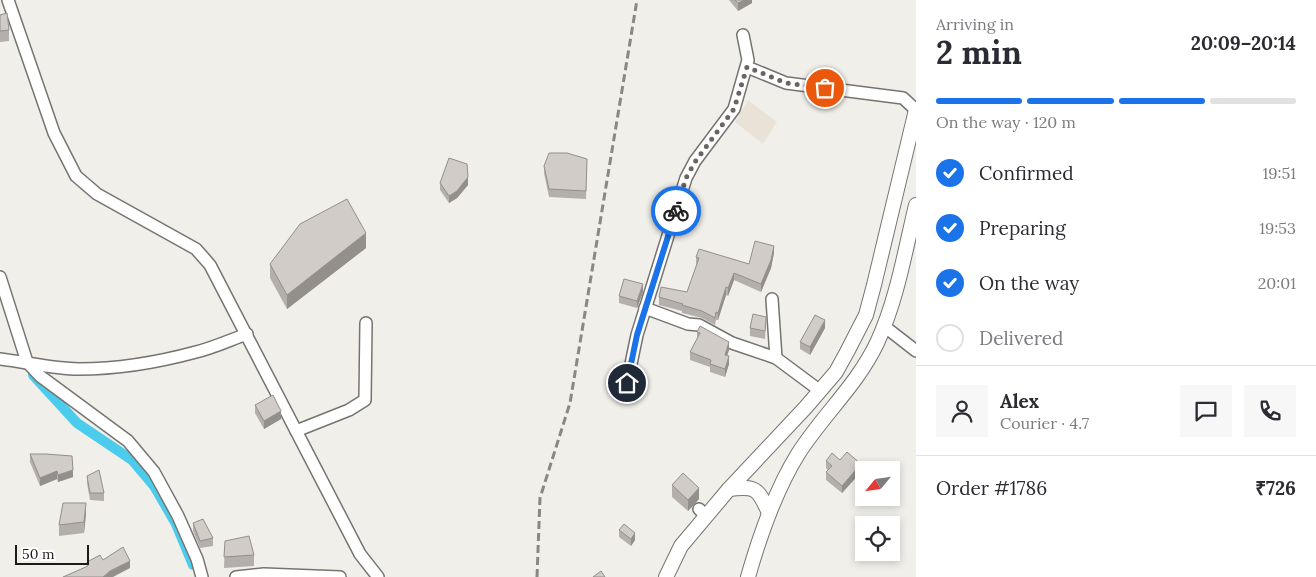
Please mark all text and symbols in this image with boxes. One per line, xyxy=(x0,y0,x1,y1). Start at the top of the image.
text: Arriving in xyxy=(936,14,1014,34)
text: 20:09–20:14 xyxy=(1191,31,1296,55)
text: 2 min xyxy=(936,32,1022,73)
pin xyxy=(804,67,846,109)
icon: bag xyxy=(811,74,839,102)
text: On the way · 120 m xyxy=(936,112,1076,132)
icon: check xyxy=(936,159,964,187)
text: Confirmed xyxy=(979,161,1074,185)
text: 19:51 xyxy=(1262,163,1296,183)
courier xyxy=(651,186,701,236)
icon: bike xyxy=(662,197,690,225)
icon: check xyxy=(936,214,964,242)
text: Preparing xyxy=(979,216,1066,240)
text: 19:53 xyxy=(1259,218,1296,238)
icon: check xyxy=(936,269,964,297)
text: On the way xyxy=(979,271,1079,295)
text: 20:01 xyxy=(1258,273,1296,293)
text: Delivered xyxy=(979,326,1063,350)
pin xyxy=(606,362,648,404)
icon: home xyxy=(613,369,641,397)
button: person xyxy=(936,385,988,437)
button: chat xyxy=(1180,385,1232,437)
button: phone xyxy=(1244,385,1296,437)
text: Alex xyxy=(1000,389,1039,413)
text: Courier · 4.7 xyxy=(1000,413,1089,433)
north arrow xyxy=(855,461,900,506)
map controls xyxy=(855,461,900,561)
text: Order #1786 xyxy=(936,476,1047,500)
text: ₹726 xyxy=(1255,476,1296,500)
button: locate xyxy=(855,516,900,561)
scale bar xyxy=(15,542,89,565)
text: 50 m xyxy=(22,545,55,563)

